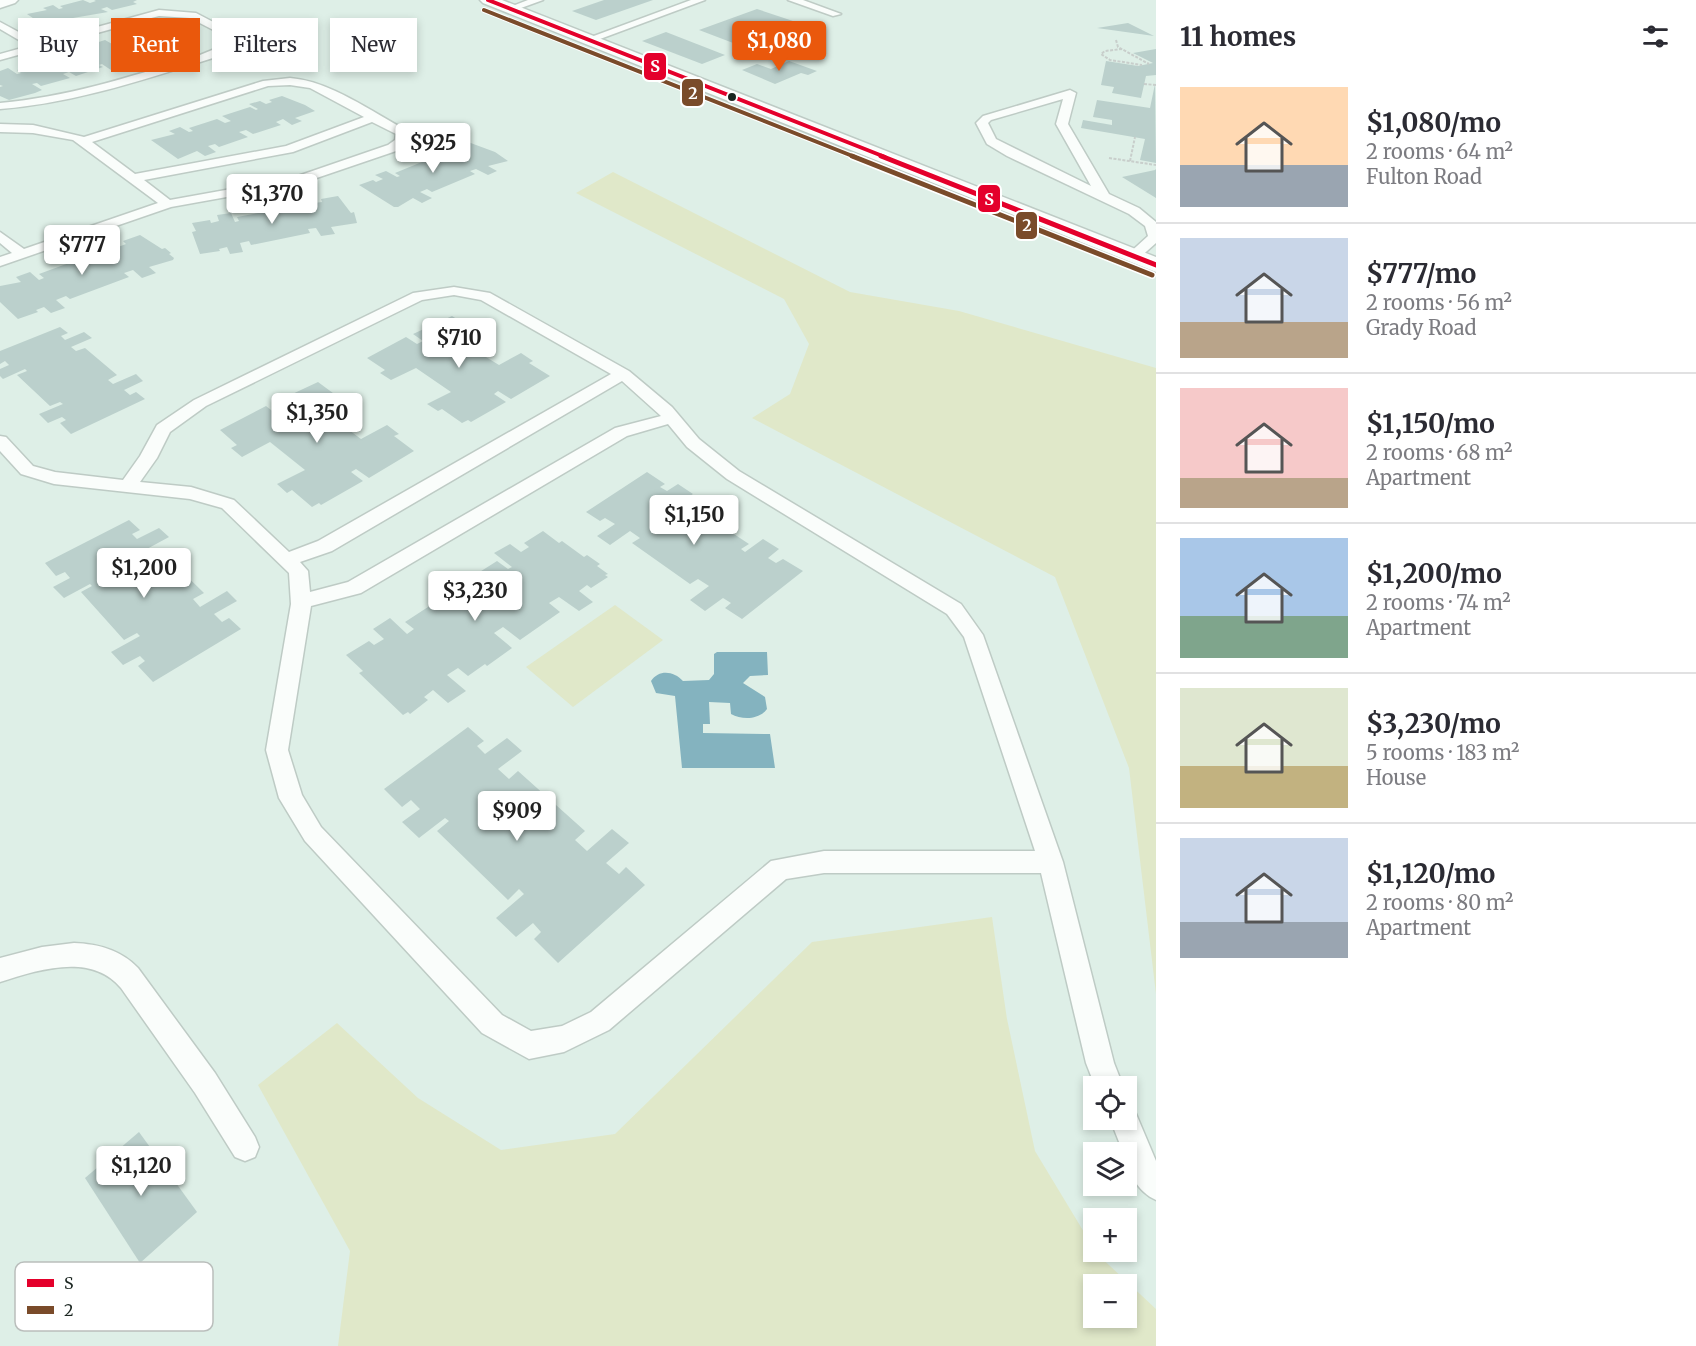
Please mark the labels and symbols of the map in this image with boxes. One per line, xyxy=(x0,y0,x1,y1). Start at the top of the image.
pin: $1,080 xyxy=(730,21,828,72)
line badge: S xyxy=(643,52,667,81)
text: S xyxy=(650,56,660,76)
line badge: 2 xyxy=(681,78,704,107)
text: 2 xyxy=(688,83,698,103)
unlabelled marker xyxy=(726,91,738,103)
pin: $925 xyxy=(397,123,469,174)
pin: $1,370 xyxy=(223,174,321,225)
line badge: S xyxy=(977,184,1001,213)
text: S xyxy=(984,189,994,209)
line badge: 2 xyxy=(1015,211,1038,240)
text: 2 xyxy=(1022,215,1032,235)
pin: $777 xyxy=(46,225,118,276)
pin: $710 xyxy=(423,318,495,369)
pin: $1,350 xyxy=(268,393,366,444)
pin: $1,150 xyxy=(645,495,743,546)
pin: $1,200 xyxy=(95,548,193,599)
pin: $3,230 xyxy=(426,571,524,622)
pin: $909 xyxy=(481,791,553,842)
pin: $1,120 xyxy=(92,1146,190,1197)
legend xyxy=(15,1262,213,1331)
text: S xyxy=(64,1273,74,1293)
text: 2 xyxy=(64,1300,74,1320)

